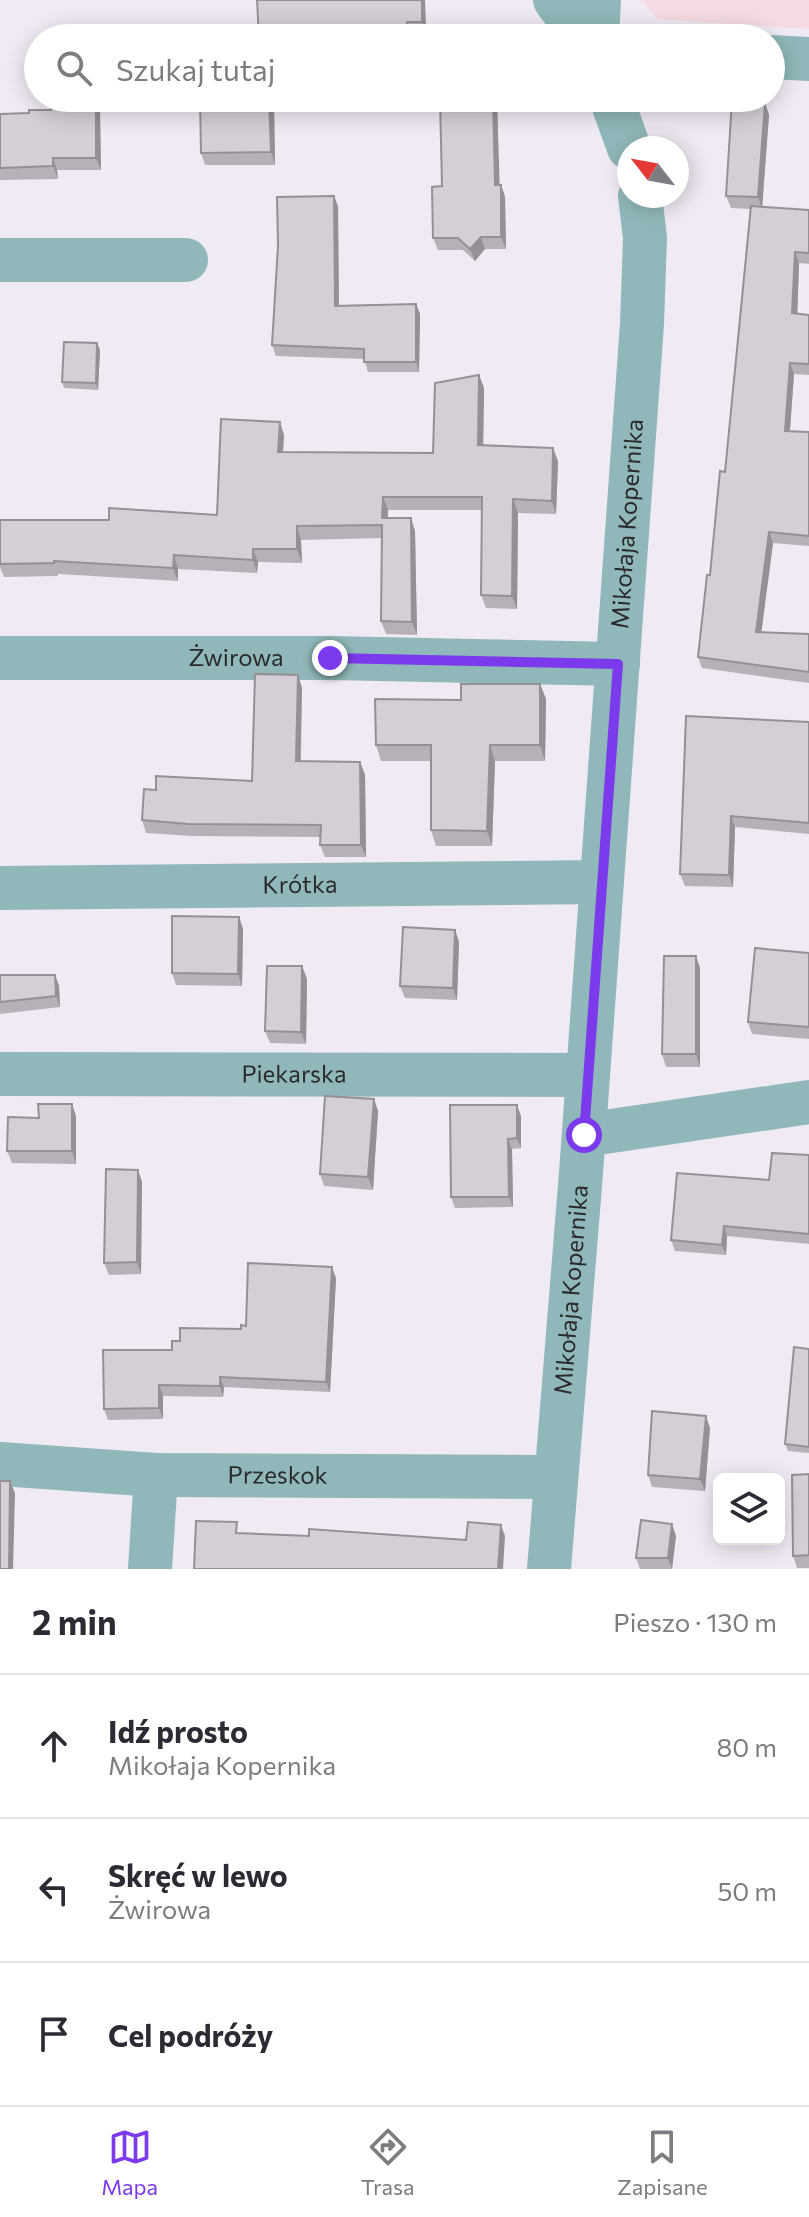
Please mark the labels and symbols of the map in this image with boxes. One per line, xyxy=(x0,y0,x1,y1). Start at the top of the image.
north arrow xyxy=(617,136,689,208)
street label: Mikołaja Kopernika xyxy=(604,418,648,630)
route end xyxy=(312,640,348,676)
street label: Żwirowa xyxy=(188,642,284,671)
street label: Krótka xyxy=(262,869,338,898)
street label: Piekarska xyxy=(241,1058,347,1088)
route start xyxy=(566,1117,602,1153)
street label: Mikołaja Kopernika xyxy=(547,1184,593,1396)
street label: Przeskok xyxy=(228,1459,328,1489)

